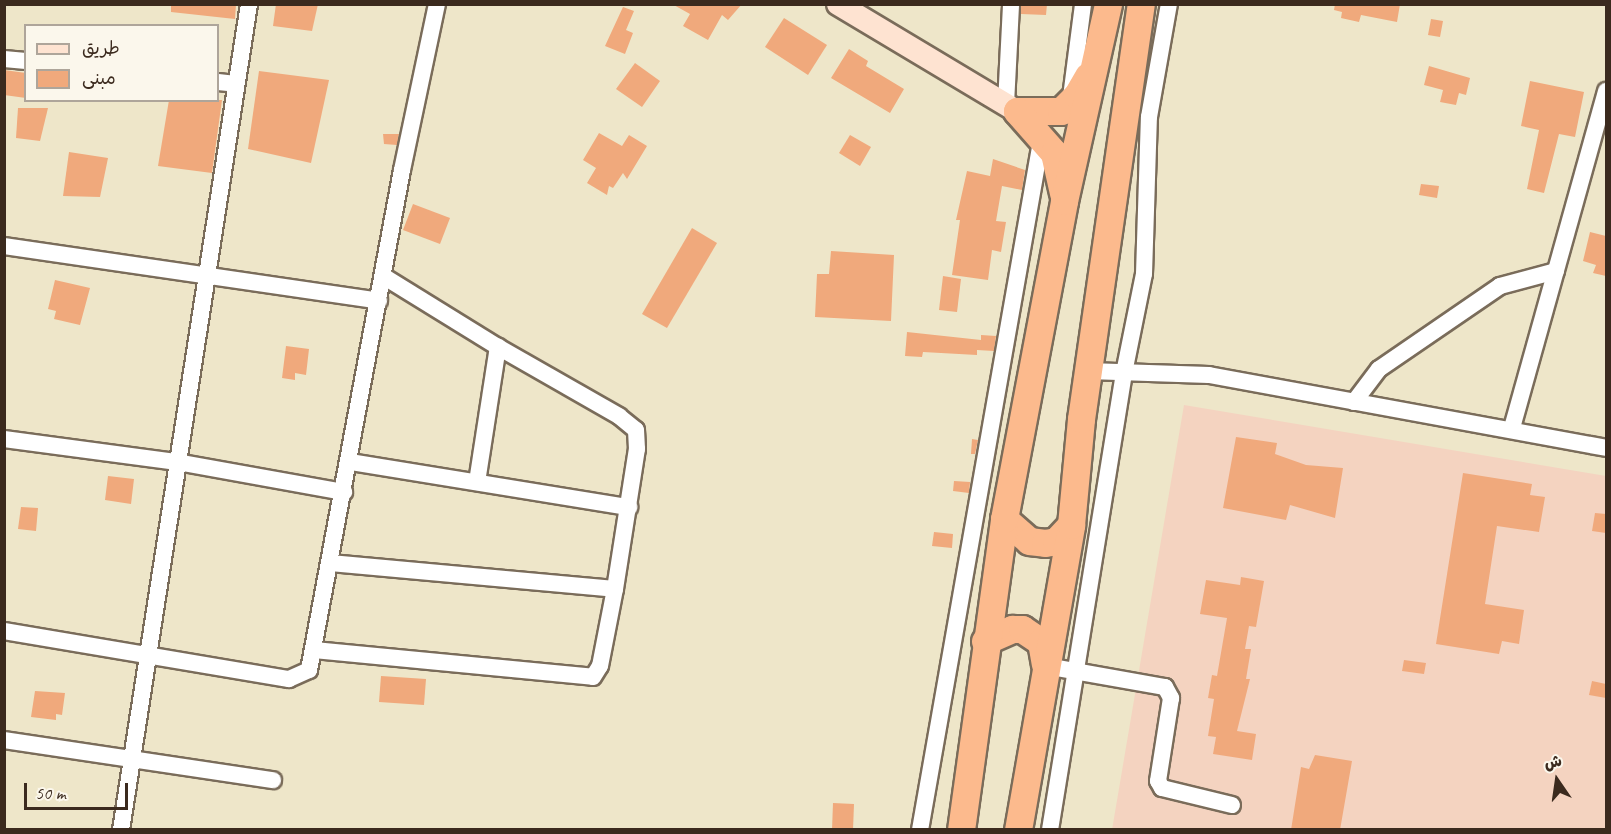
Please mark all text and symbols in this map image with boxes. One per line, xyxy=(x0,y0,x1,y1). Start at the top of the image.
legend xyxy=(24,24,219,102)
text: طريق xyxy=(82,37,120,59)
text: مبنى xyxy=(82,67,116,89)
north arrow xyxy=(1527,750,1587,810)
text: ش xyxy=(1542,751,1564,774)
scale bar xyxy=(27,771,130,809)
text: 50 m xyxy=(35,782,66,804)

